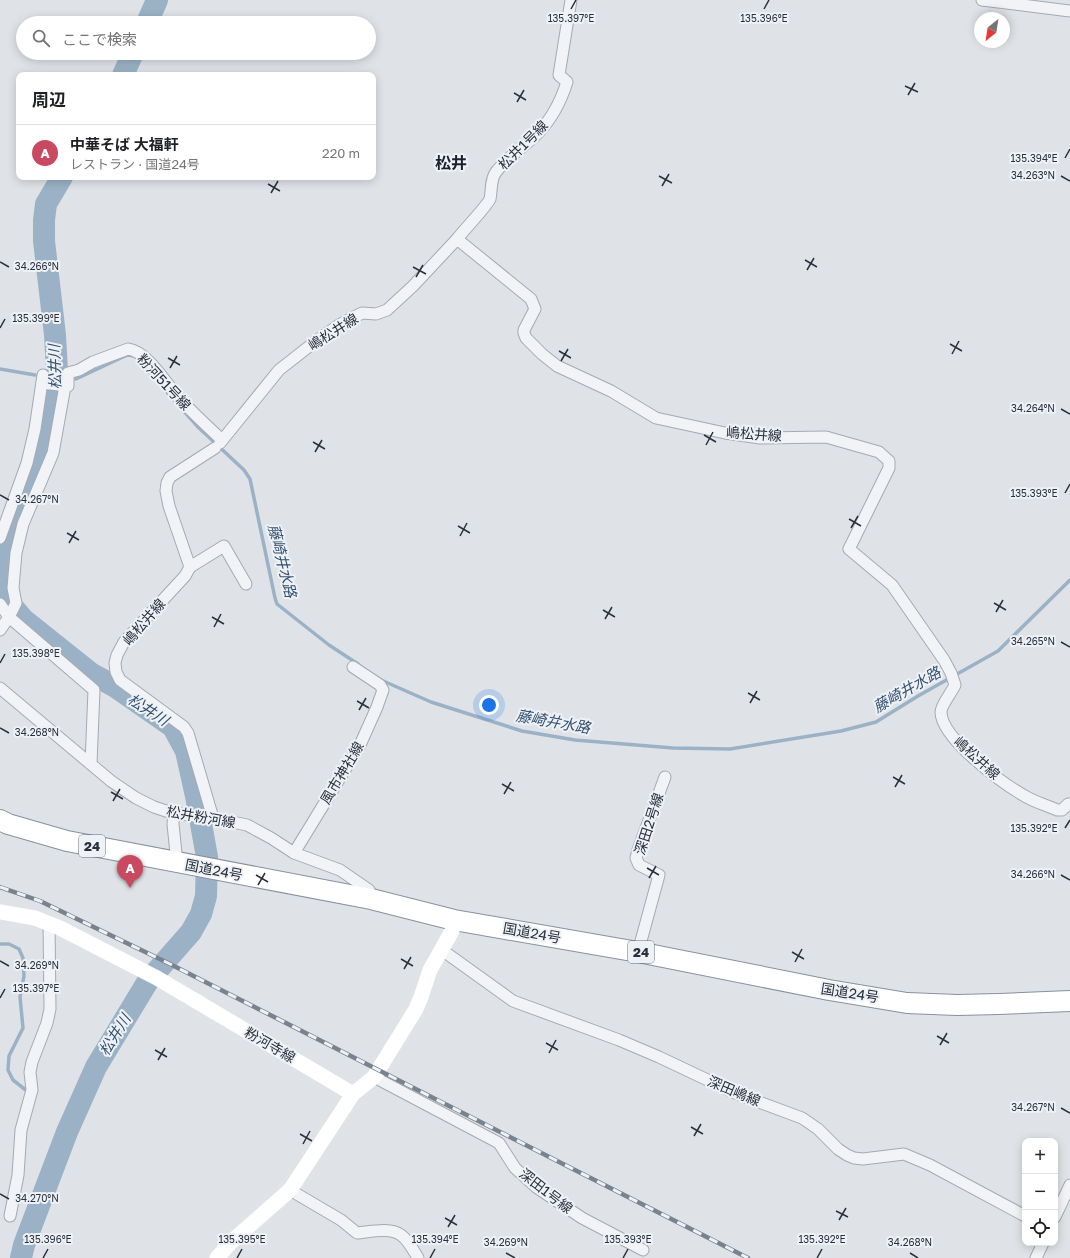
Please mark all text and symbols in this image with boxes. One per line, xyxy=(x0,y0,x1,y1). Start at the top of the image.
text: 135.397°E xyxy=(548,12,594,24)
text: 135.396°E xyxy=(740,12,788,24)
north arrow xyxy=(974,12,1010,48)
search box xyxy=(16,16,376,60)
icon: search xyxy=(30,27,52,49)
text: ここで検索 xyxy=(62,30,137,48)
text: 周辺 xyxy=(32,89,66,110)
street label: 松井1号線 xyxy=(494,116,551,173)
text: 中華そば 大福軒 xyxy=(70,135,179,153)
text: A xyxy=(40,145,50,161)
text: 220 m xyxy=(322,145,360,161)
text: 135.394°E xyxy=(1011,152,1058,164)
district label: 松井 xyxy=(435,153,467,173)
text: レストラン · 国道24号 xyxy=(70,156,200,172)
text: 34.263°N xyxy=(1011,169,1055,181)
text: 34.266°N xyxy=(15,260,59,272)
street label: 嶋松井線 xyxy=(304,310,361,354)
text: 135.399°E xyxy=(12,312,60,324)
water label: 松井川 xyxy=(44,342,64,390)
street label: 粉河51号線 xyxy=(134,350,195,413)
text: 34.264°N xyxy=(1011,402,1055,414)
street label: 嶋松井線 xyxy=(726,423,783,444)
text: 135.393°E xyxy=(1010,487,1058,499)
text: 34.267°N xyxy=(15,493,59,505)
water label: 藤崎井水路 xyxy=(265,522,301,601)
street label: 嶋松井線 xyxy=(119,595,168,648)
text: 34.265°N xyxy=(1011,635,1055,647)
text: 135.398°E xyxy=(12,647,60,659)
water label: 藤崎井水路 xyxy=(870,662,945,716)
water label: 松井川 xyxy=(125,689,174,730)
your location xyxy=(479,695,499,715)
water label: 藤崎井水路 xyxy=(515,706,594,737)
text: 34.268°N xyxy=(15,726,59,738)
street label: 嶋松井線 xyxy=(951,733,1004,783)
street label: 風市神社線 xyxy=(316,738,367,807)
street label: 深田2号線 xyxy=(631,791,667,857)
street label: 松井粉河線 xyxy=(165,802,237,831)
text: 135.392°E xyxy=(1010,822,1058,834)
road number: 24 xyxy=(79,835,105,857)
pin: A xyxy=(117,855,143,888)
street label: 国道24号 xyxy=(184,856,245,883)
text: 34.266°N xyxy=(1011,868,1055,880)
street label: 国道24号 xyxy=(502,919,562,946)
road number: 24 xyxy=(628,941,654,963)
text: 34.269°N xyxy=(15,959,59,971)
street label: 国道24号 xyxy=(820,980,880,1005)
text: 135.397°E xyxy=(13,982,59,994)
water label: 松井川 xyxy=(95,1009,135,1058)
street label: 粉河寺線 xyxy=(242,1023,299,1066)
street label: 深田嶋線 xyxy=(705,1072,763,1109)
text: 34.267°N xyxy=(1011,1101,1055,1113)
map controls xyxy=(1022,1138,1058,1246)
button: + xyxy=(1022,1138,1058,1174)
street label: 深田1号線 xyxy=(516,1165,576,1217)
button: − xyxy=(1022,1174,1058,1210)
text: 34.270°N xyxy=(15,1192,59,1204)
button: locate xyxy=(1022,1210,1058,1246)
text: 135.396°E xyxy=(24,1233,72,1245)
text: 135.395°E xyxy=(218,1233,266,1245)
text: 135.394°E xyxy=(412,1233,459,1245)
text: 135.393°E xyxy=(604,1233,652,1245)
text: 135.392°E xyxy=(798,1233,846,1245)
text: 34.269°N xyxy=(484,1236,528,1248)
text: 34.268°N xyxy=(888,1236,932,1248)

